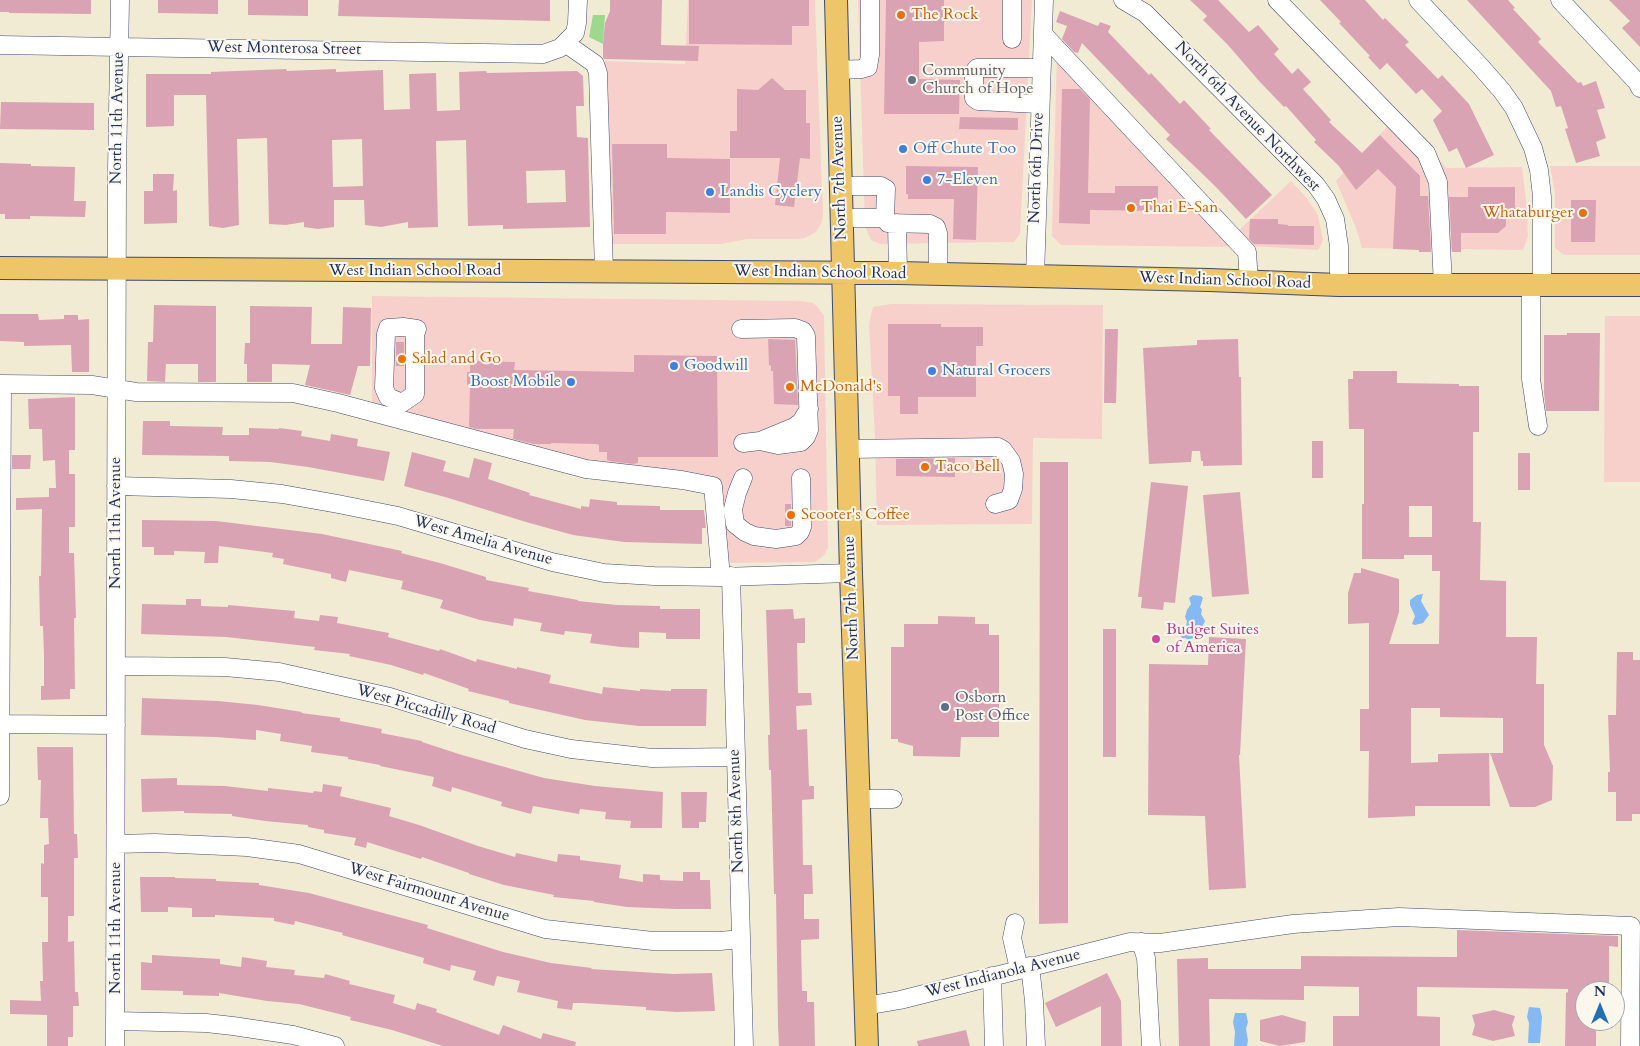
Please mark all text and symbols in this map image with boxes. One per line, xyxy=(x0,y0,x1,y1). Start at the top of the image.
place label: The Rock xyxy=(911,5,979,25)
marker: The Rock xyxy=(895,9,907,21)
street label: West Monterosa Street xyxy=(207,38,361,60)
street label: North 6th Avenue Northwest xyxy=(1170,38,1324,196)
street label: North 11th Avenue xyxy=(107,52,129,184)
place label: Community Church of Hope xyxy=(922,61,1034,99)
marker: Community Church of Hope xyxy=(906,74,918,86)
street label: North 6th Drive xyxy=(1025,112,1049,224)
street label: North 7th Avenue xyxy=(828,115,852,241)
place label: Off Chute Too xyxy=(913,139,1016,159)
marker: Off Chute Too xyxy=(897,143,909,155)
place label: 7-Eleven xyxy=(937,170,998,190)
marker: 7-Eleven xyxy=(921,174,933,186)
place label: Landis Cyclery xyxy=(720,182,822,202)
marker: Landis Cyclery xyxy=(704,186,716,198)
place label: Thai E-San xyxy=(1141,198,1218,218)
marker: Thai E-San xyxy=(1125,202,1137,214)
place label: Whataburger xyxy=(1482,203,1573,223)
marker: Whataburger xyxy=(1577,207,1589,219)
street label: West Indian School Road xyxy=(329,261,501,281)
street label: West Indian School Road xyxy=(734,262,906,284)
street label: West Indian School Road xyxy=(1138,268,1312,294)
place label: Salad and Go xyxy=(412,349,501,369)
marker: Salad and Go xyxy=(396,353,408,365)
place label: Goodwill xyxy=(684,356,748,376)
marker: Goodwill xyxy=(668,360,680,372)
place label: Natural Grocers xyxy=(942,361,1050,381)
marker: Natural Grocers xyxy=(926,365,938,377)
place label: Boost Mobile xyxy=(470,372,561,392)
marker: Boost Mobile xyxy=(565,376,577,388)
place label: McDonald's xyxy=(800,377,882,397)
marker: McDonald's xyxy=(784,381,796,393)
street label: North 11th Avenue xyxy=(106,457,126,589)
place label: Taco Bell xyxy=(935,457,1000,477)
marker: Taco Bell xyxy=(919,461,931,473)
place label: Scooter's Coffee xyxy=(801,505,910,525)
marker: Scooter's Coffee xyxy=(785,509,797,521)
street label: West Amelia Avenue xyxy=(411,512,555,570)
street label: North 7th Avenue xyxy=(840,535,864,661)
place label: Budget Suites of America xyxy=(1166,620,1259,658)
marker: Budget Suites of America xyxy=(1150,633,1162,645)
street label: West Piccadilly Road xyxy=(354,681,498,739)
place label: Osborn Post Office xyxy=(955,688,1030,726)
marker: Osborn Post Office xyxy=(939,701,951,713)
street label: North 8th Avenue xyxy=(725,748,749,874)
street label: West Fairmount Avenue xyxy=(346,859,512,927)
street label: North 11th Avenue xyxy=(106,862,126,994)
street label: West Indianola Avenue xyxy=(924,945,1082,1003)
north arrow xyxy=(1575,981,1625,1031)
text: N xyxy=(1594,982,1606,1001)

